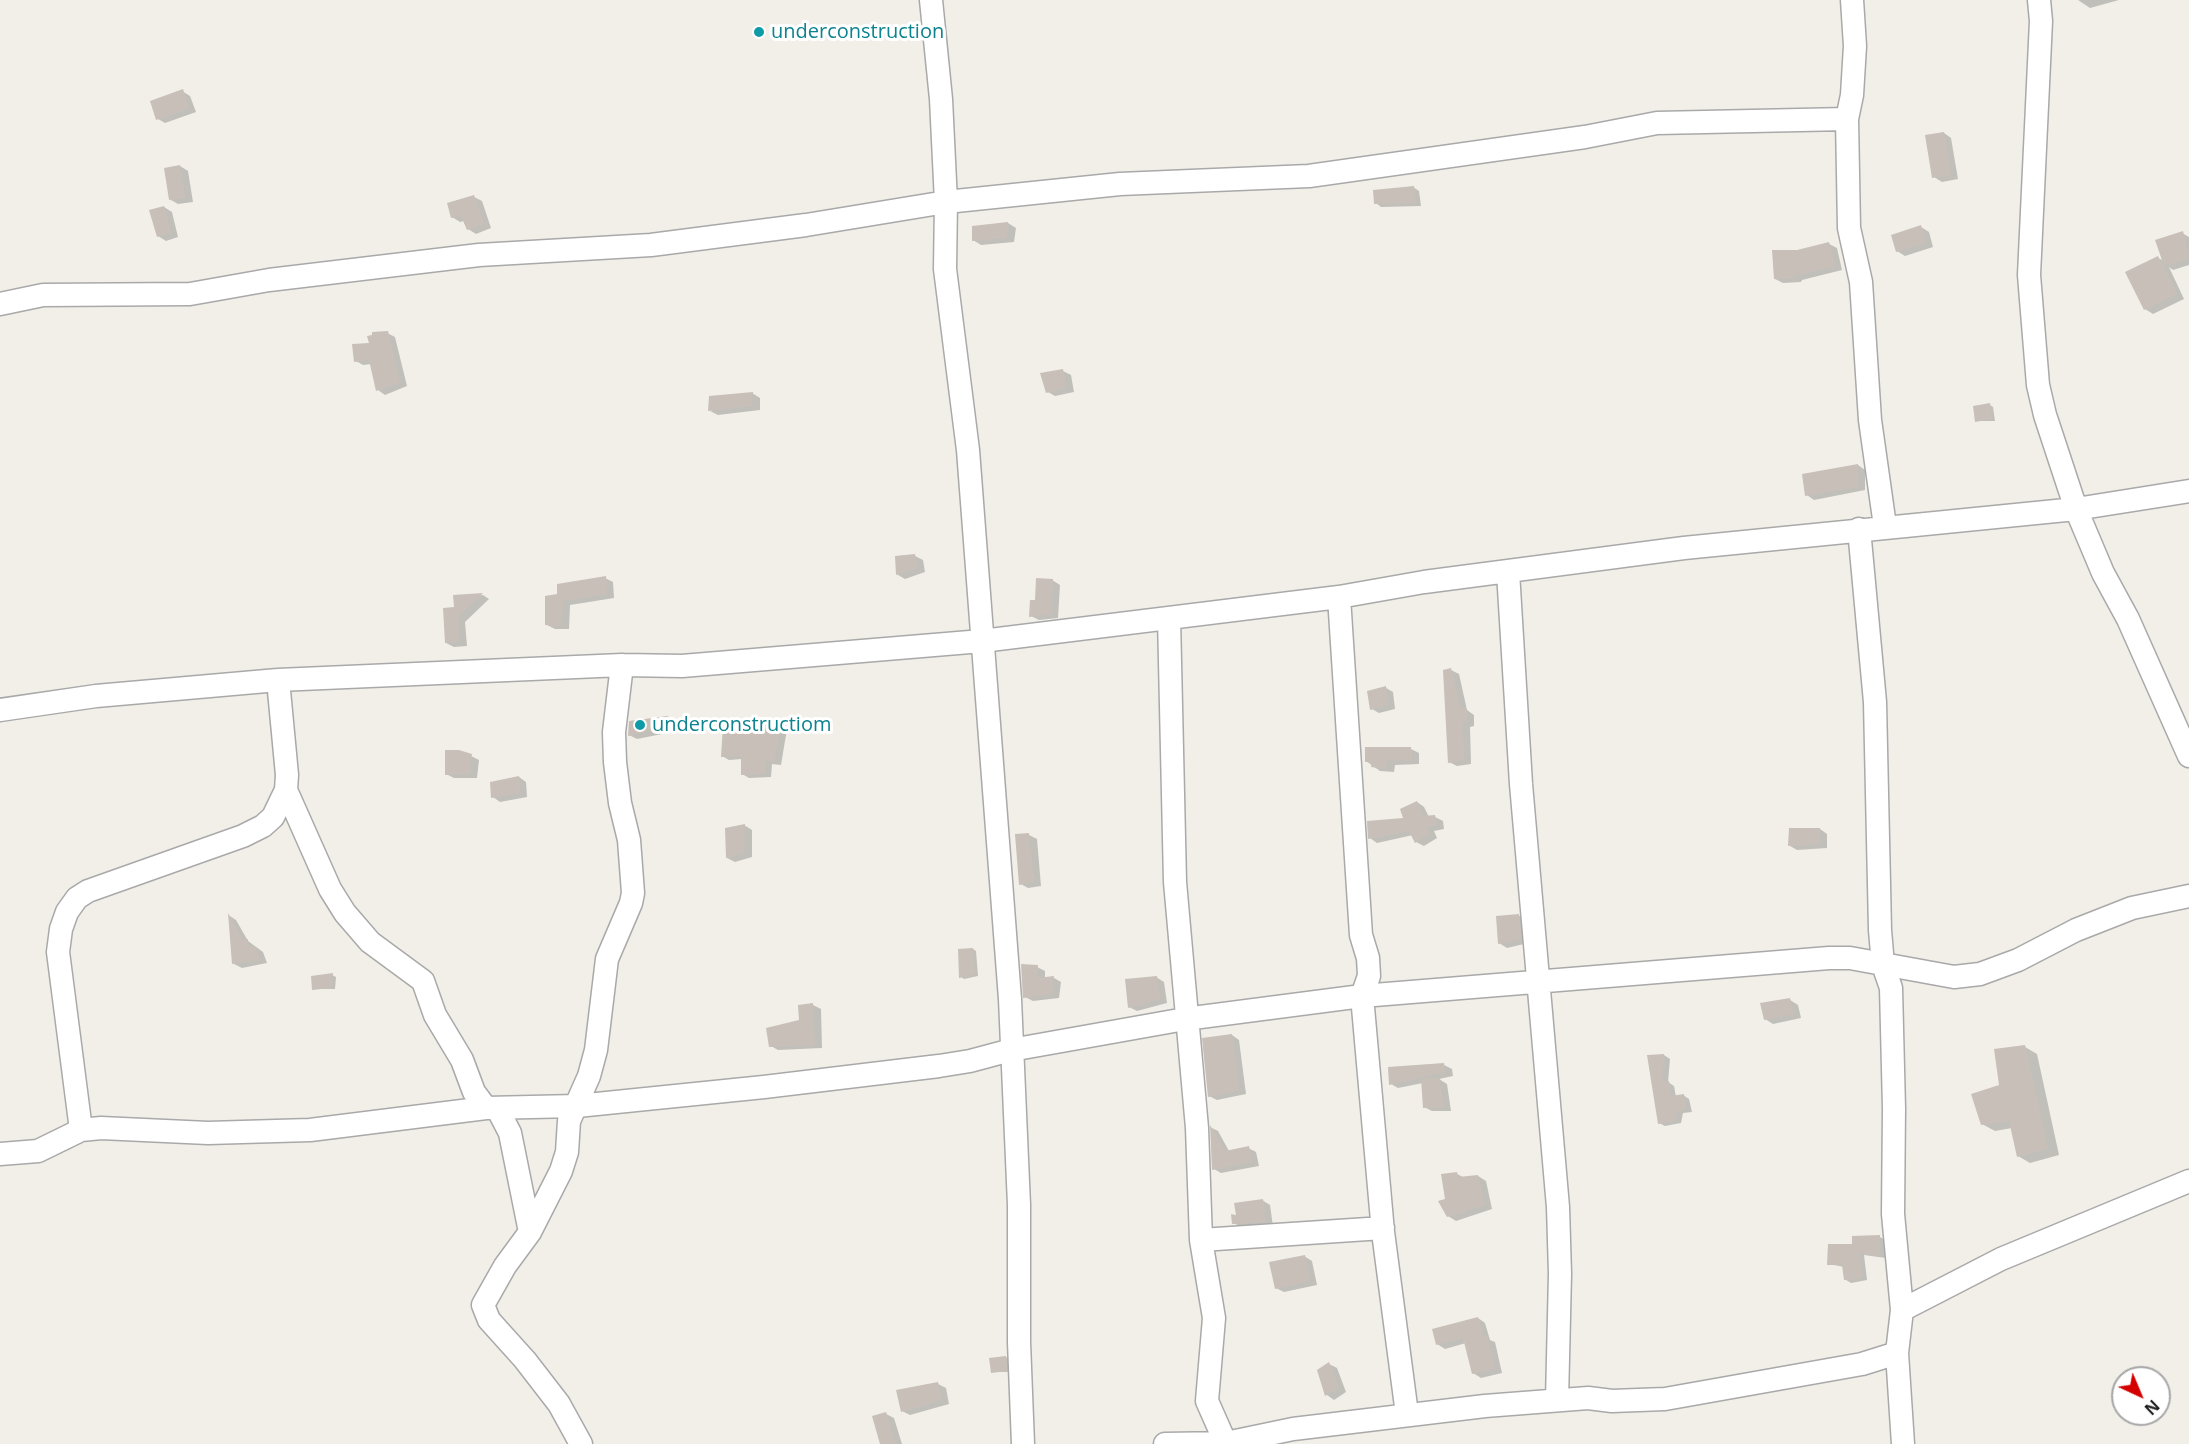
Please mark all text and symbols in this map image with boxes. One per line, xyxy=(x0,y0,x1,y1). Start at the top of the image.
place label: underconstruction xyxy=(771,20,944,44)
marker: underconstruction xyxy=(752,25,766,39)
place label: underconstructiom xyxy=(652,713,831,737)
marker: underconstructiom xyxy=(633,718,647,732)
north arrow xyxy=(2111,1366,2171,1426)
text: N xyxy=(2140,1395,2164,1420)

